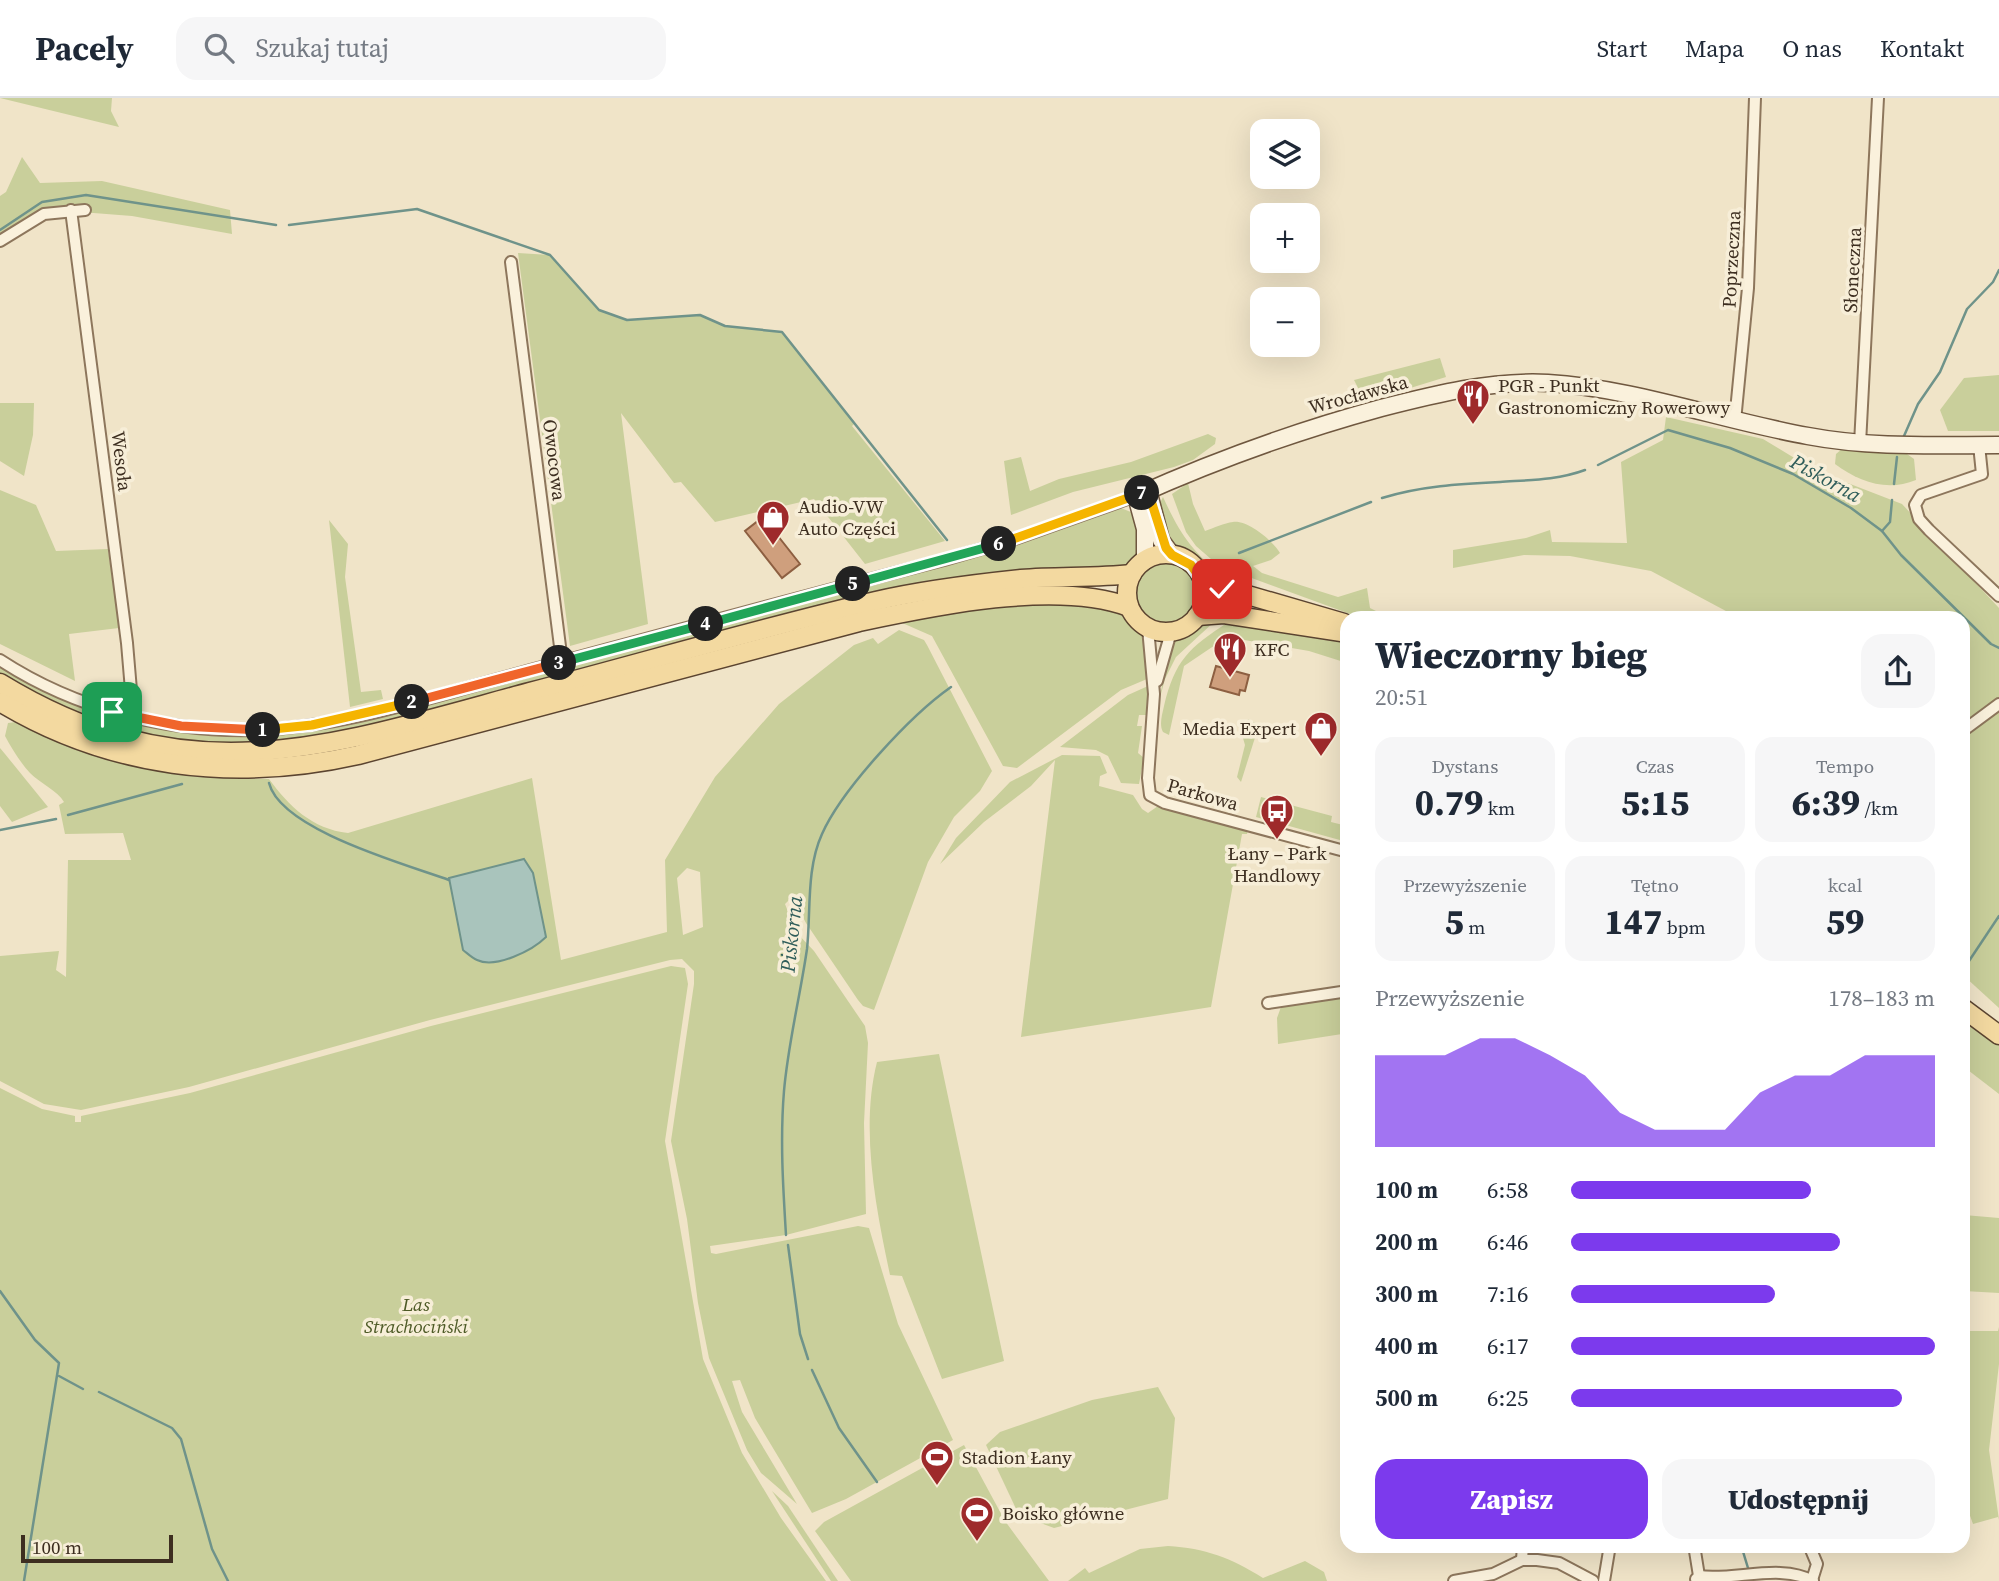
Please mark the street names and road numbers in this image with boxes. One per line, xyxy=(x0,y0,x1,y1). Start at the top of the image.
street label: Poprzeczna xyxy=(1715,209,1747,308)
street label: Słoneczna xyxy=(1837,226,1867,314)
street label: Wrocławska xyxy=(1305,368,1411,420)
street label: Owocowa xyxy=(537,418,573,502)
street label: Wesoła xyxy=(105,430,139,493)
street label: Parkowa xyxy=(1164,771,1242,817)

